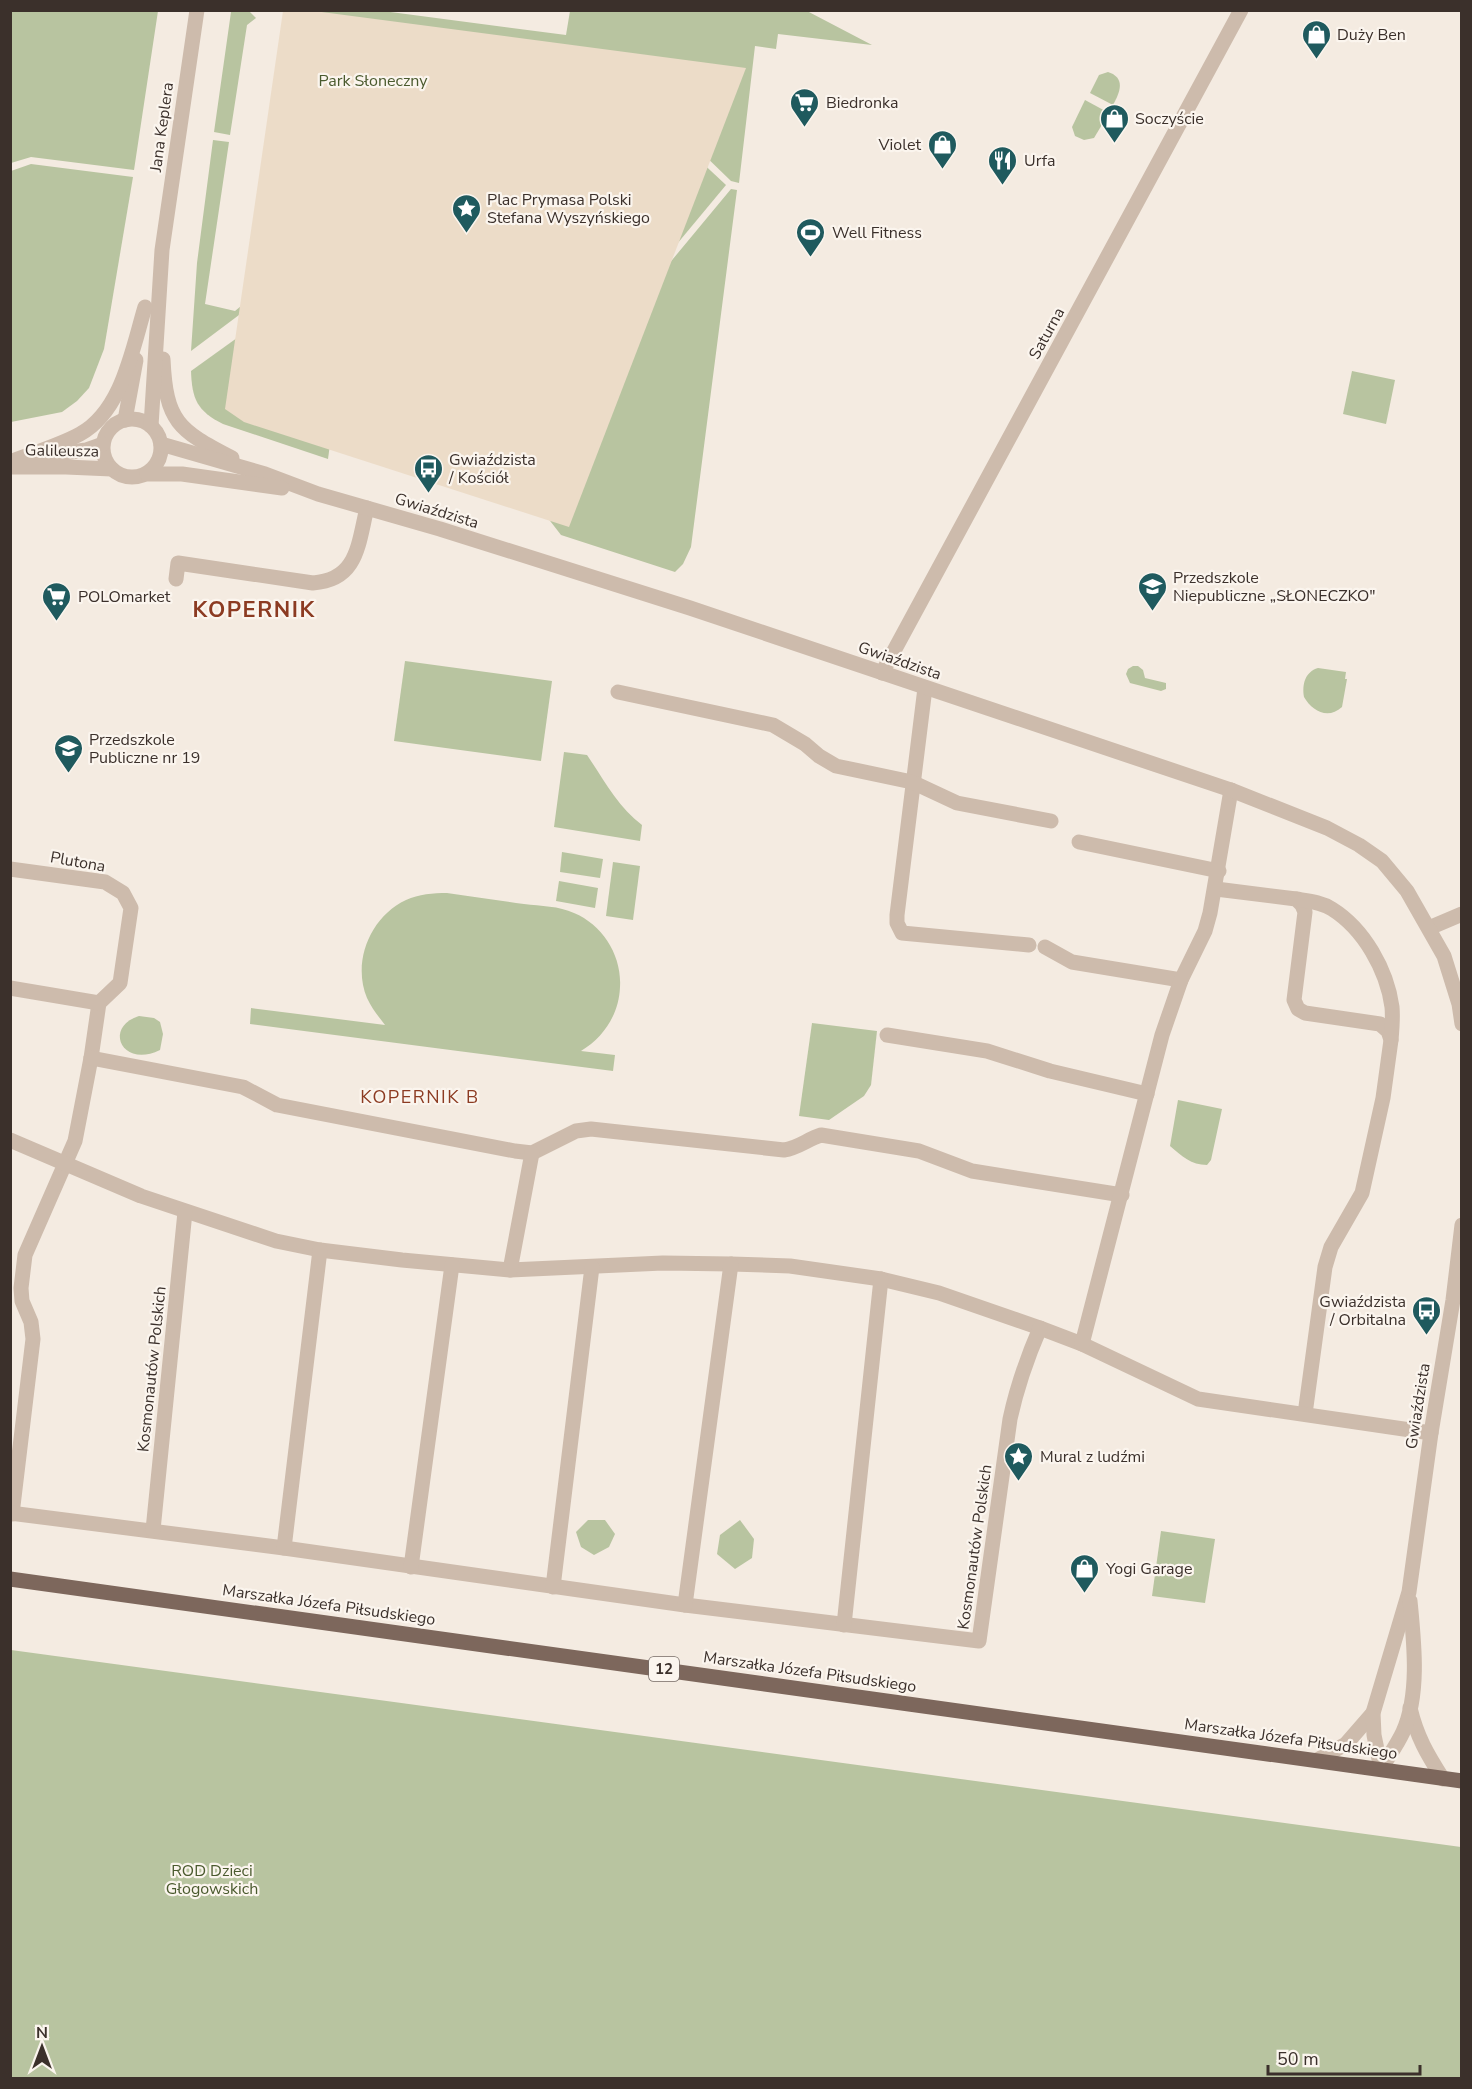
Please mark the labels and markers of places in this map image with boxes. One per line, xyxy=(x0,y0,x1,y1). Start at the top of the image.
shop icon: Duży Ben xyxy=(1300,18,1332,60)
place label: Duży Ben xyxy=(1337,24,1406,46)
supermarket icon: Biedronka xyxy=(789,86,821,128)
place label: Biedronka xyxy=(826,92,898,114)
shop icon: Soczyście xyxy=(1098,102,1130,144)
place label: Soczyście xyxy=(1135,108,1204,130)
shop icon: Violet xyxy=(926,128,958,170)
place label: Violet xyxy=(878,134,921,156)
restaurant icon: Urfa xyxy=(987,144,1019,186)
place label: Urfa xyxy=(1024,150,1056,172)
place label: Plac Prymasa Polski Stefana Wyszyńskiego xyxy=(487,189,650,229)
place icon: Plac Prymasa Polski Stefana Wyszyńskiego xyxy=(450,192,482,234)
sports icon: Well Fitness xyxy=(795,216,827,258)
place label: Well Fitness xyxy=(832,222,922,244)
place label: Gwiaździsta / Kościół xyxy=(448,449,536,489)
bus stop icon: Gwiaździsta / Kościół xyxy=(412,452,444,494)
place label: Przedszkole Niepubliczne „SŁONECZKO" xyxy=(1173,567,1376,607)
school or university icon: Przedszkole Niepubliczne „SŁONECZKO" xyxy=(1136,570,1168,612)
supermarket icon: POLOmarket xyxy=(41,580,73,622)
place label: POLOmarket xyxy=(78,586,171,608)
place label: Przedszkole Publiczne nr 19 xyxy=(89,729,200,769)
school or university icon: Przedszkole Publiczne nr 19 xyxy=(52,732,84,774)
place label: Gwiaździsta / Orbitalna xyxy=(1319,1291,1406,1331)
bus stop icon: Gwiaździsta / Orbitalna xyxy=(1411,1294,1443,1336)
place icon: Mural z ludźmi xyxy=(1003,1440,1035,1482)
place label: Mural z ludźmi xyxy=(1040,1446,1145,1468)
shop icon: Yogi Garage xyxy=(1069,1552,1101,1594)
place label: Yogi Garage xyxy=(1105,1558,1192,1580)

